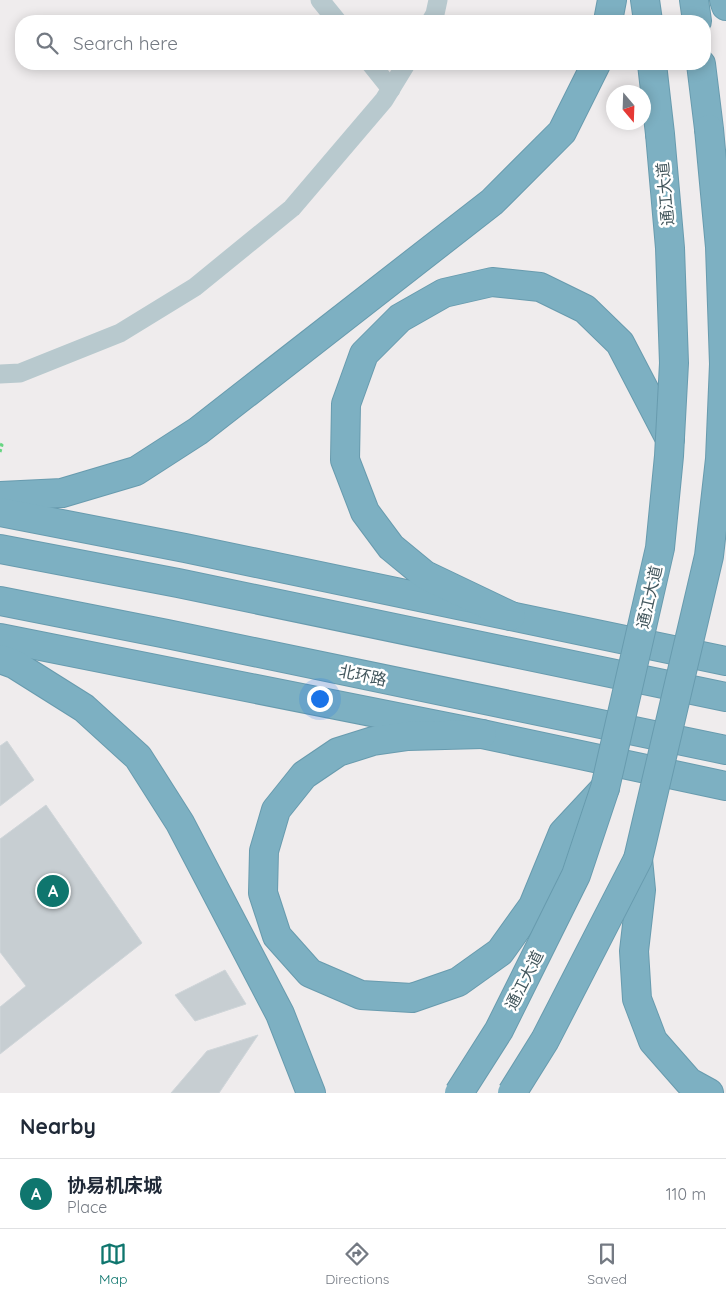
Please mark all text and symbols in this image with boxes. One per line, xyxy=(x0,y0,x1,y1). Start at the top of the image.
search box xyxy=(15,15,711,70)
icon: search xyxy=(33,29,61,57)
text: Search here xyxy=(73,31,178,55)
north arrow xyxy=(606,85,651,130)
street label: 通江大道 xyxy=(652,161,678,227)
street label: 通江大道 xyxy=(632,564,666,630)
street label: 北环路 xyxy=(337,660,389,690)
your location xyxy=(307,686,333,712)
pin: A xyxy=(37,872,69,910)
street label: 通江大道 xyxy=(501,947,547,1013)
text: Nearby xyxy=(20,1113,96,1139)
text: 协易机床城 xyxy=(67,1173,162,1197)
text: A xyxy=(31,1184,41,1204)
text: 110 m xyxy=(666,1184,706,1204)
text: Place xyxy=(67,1197,107,1217)
tab: Map xyxy=(99,1240,127,1288)
tab: Directions xyxy=(325,1240,389,1288)
tab: Saved xyxy=(587,1240,627,1288)

